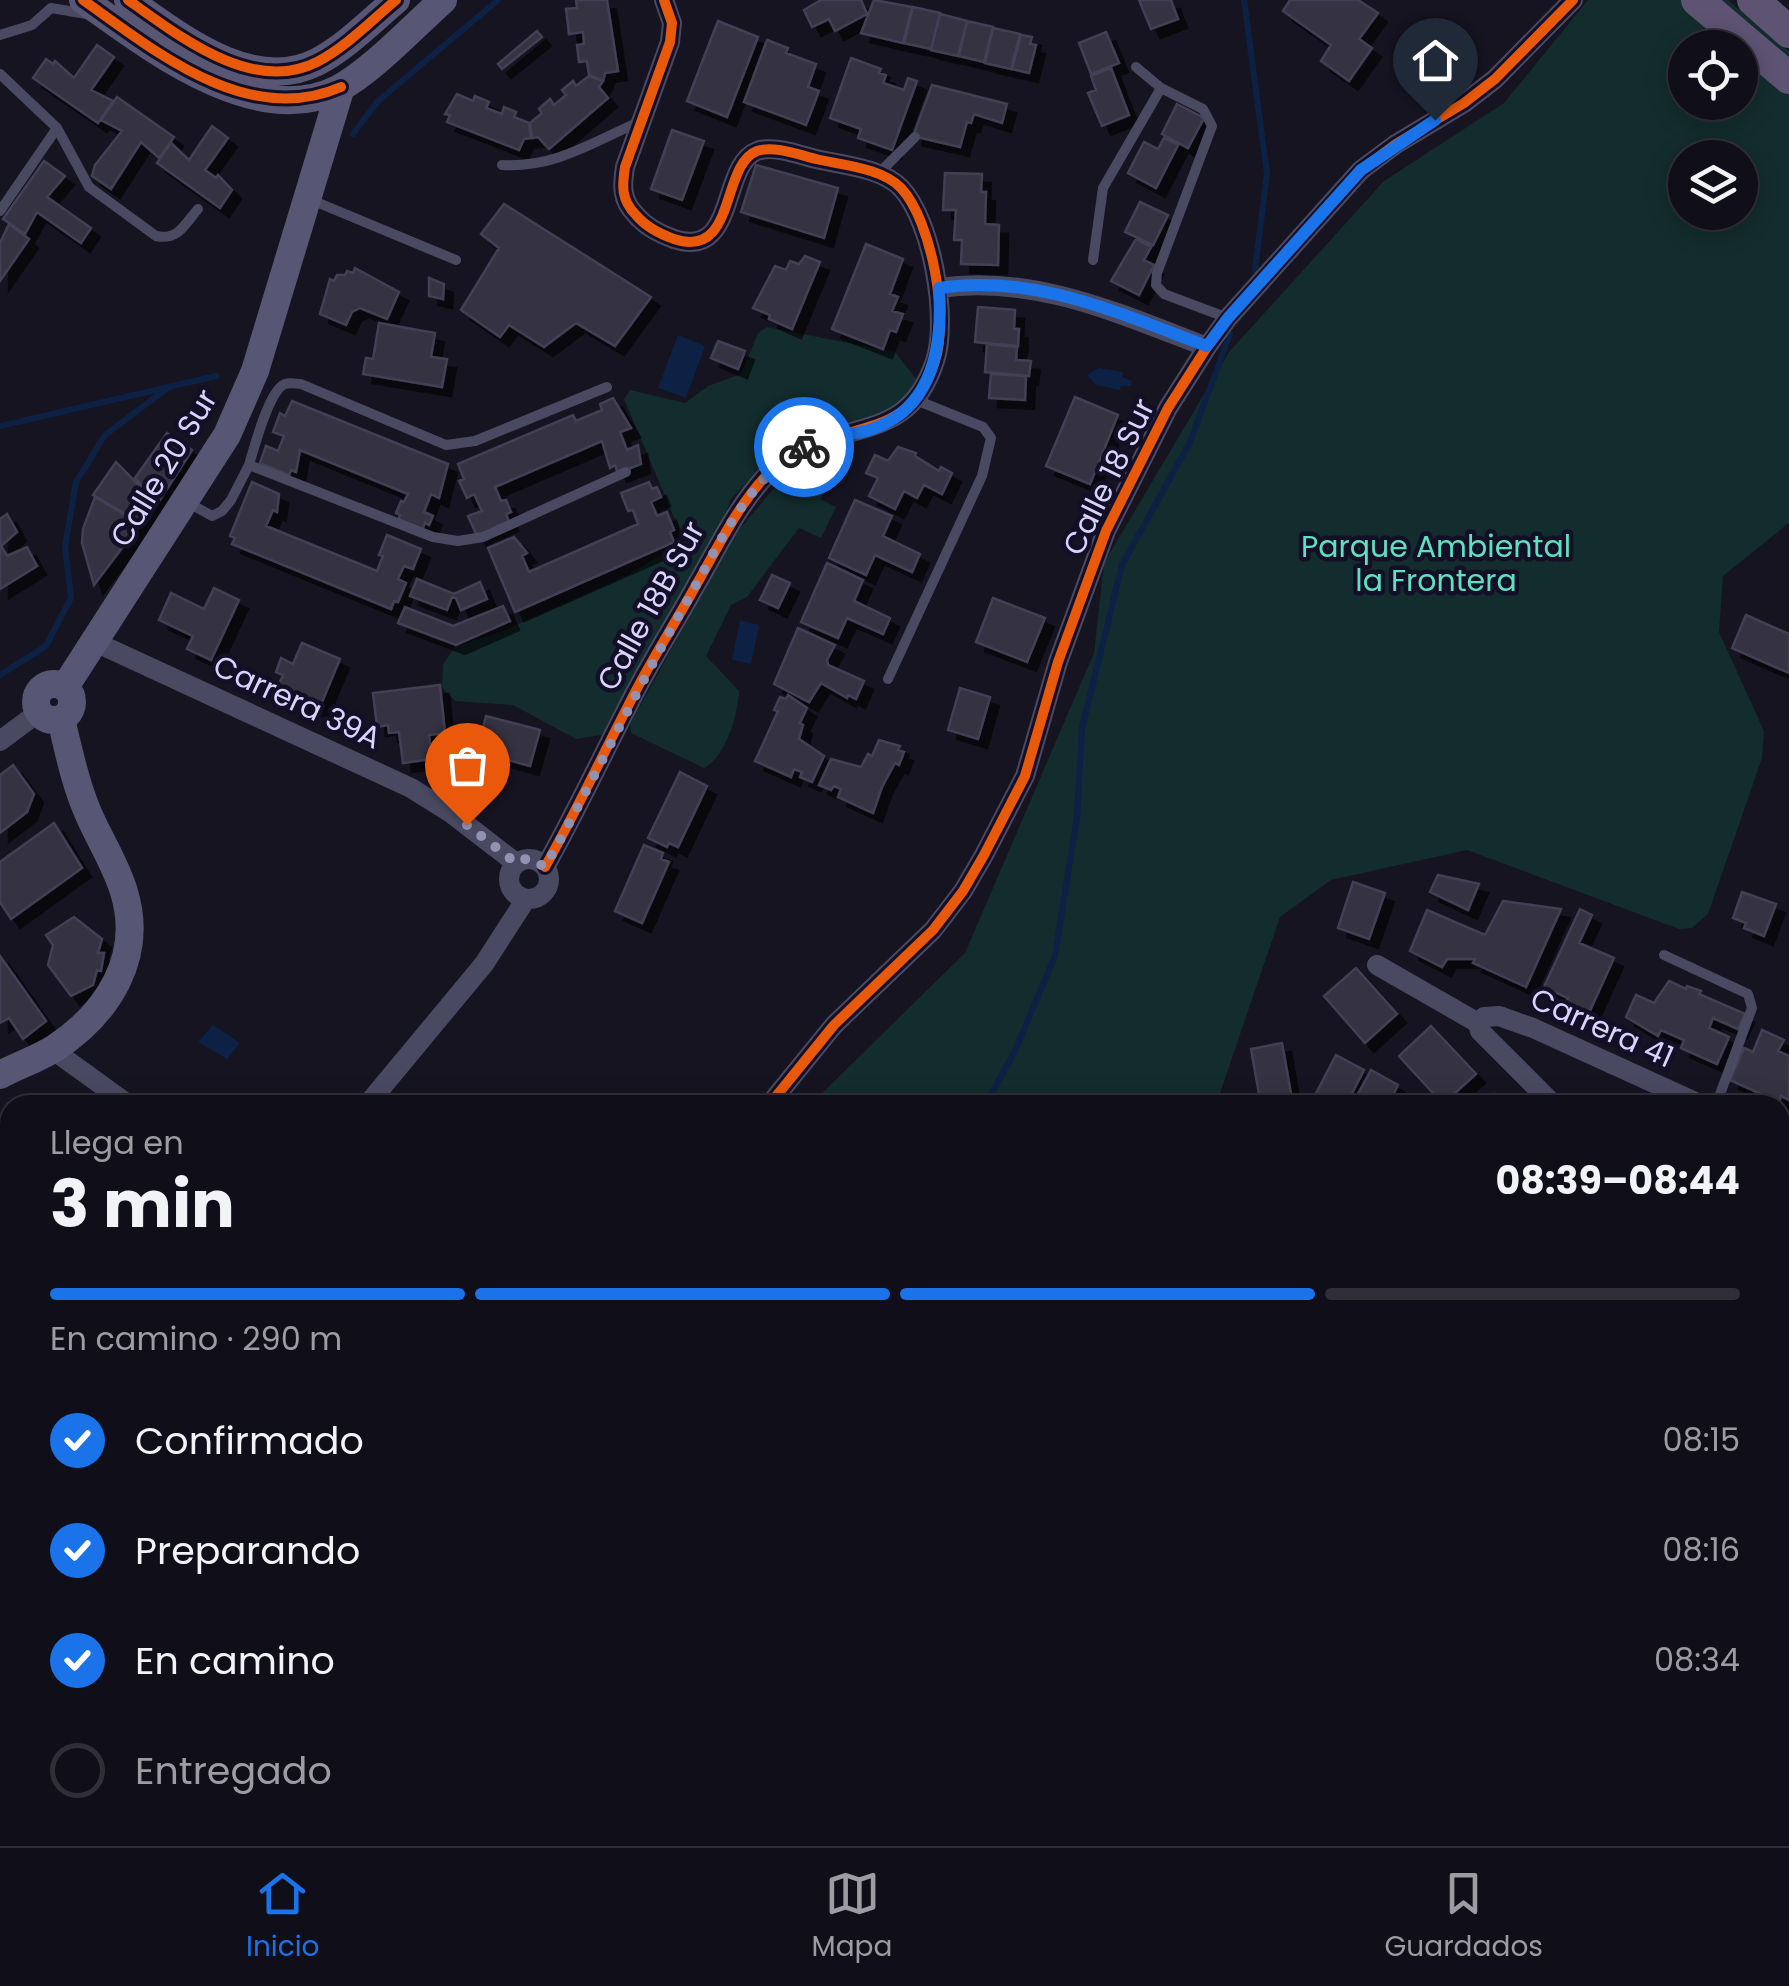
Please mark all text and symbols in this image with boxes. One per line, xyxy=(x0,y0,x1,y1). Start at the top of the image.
pin xyxy=(1393,18,1478,121)
map controls xyxy=(1668,30,1758,230)
button: locate xyxy=(1668,30,1758,120)
icon: home xyxy=(1408,33,1463,88)
button: layers xyxy=(1668,140,1758,230)
street label: Calle 20 Sur xyxy=(100,381,228,555)
street label: Calle 18 Sur xyxy=(1052,391,1165,562)
courier xyxy=(754,397,854,497)
icon: bike xyxy=(777,420,832,475)
street label: Calle 18B Sur xyxy=(586,513,715,698)
park label: Parque Ambiental la Frontera xyxy=(1301,525,1571,602)
street label: Carrera 39A xyxy=(206,644,388,759)
pin xyxy=(425,723,510,826)
icon: bag xyxy=(440,738,495,793)
street label: Carrera 41 xyxy=(1524,977,1681,1078)
text: Llega en xyxy=(50,1120,184,1165)
text: 08:39–08:44 xyxy=(1495,1154,1740,1207)
text: 3 min xyxy=(50,1159,235,1250)
text: En camino · 290 m xyxy=(50,1316,342,1361)
icon: check xyxy=(50,1413,105,1468)
text: Confirmado xyxy=(135,1414,364,1467)
text: 08:15 xyxy=(1663,1417,1740,1462)
icon: check xyxy=(50,1523,105,1578)
text: Preparando xyxy=(135,1524,360,1577)
text: 08:16 xyxy=(1662,1527,1740,1572)
icon: check xyxy=(50,1633,105,1688)
text: En camino xyxy=(135,1634,335,1687)
text: 08:34 xyxy=(1654,1637,1740,1682)
text: Entregado xyxy=(135,1744,332,1797)
tab: Inicio xyxy=(246,1866,320,1968)
tab: Mapa xyxy=(812,1866,892,1968)
tab: Guardados xyxy=(1385,1866,1543,1968)

